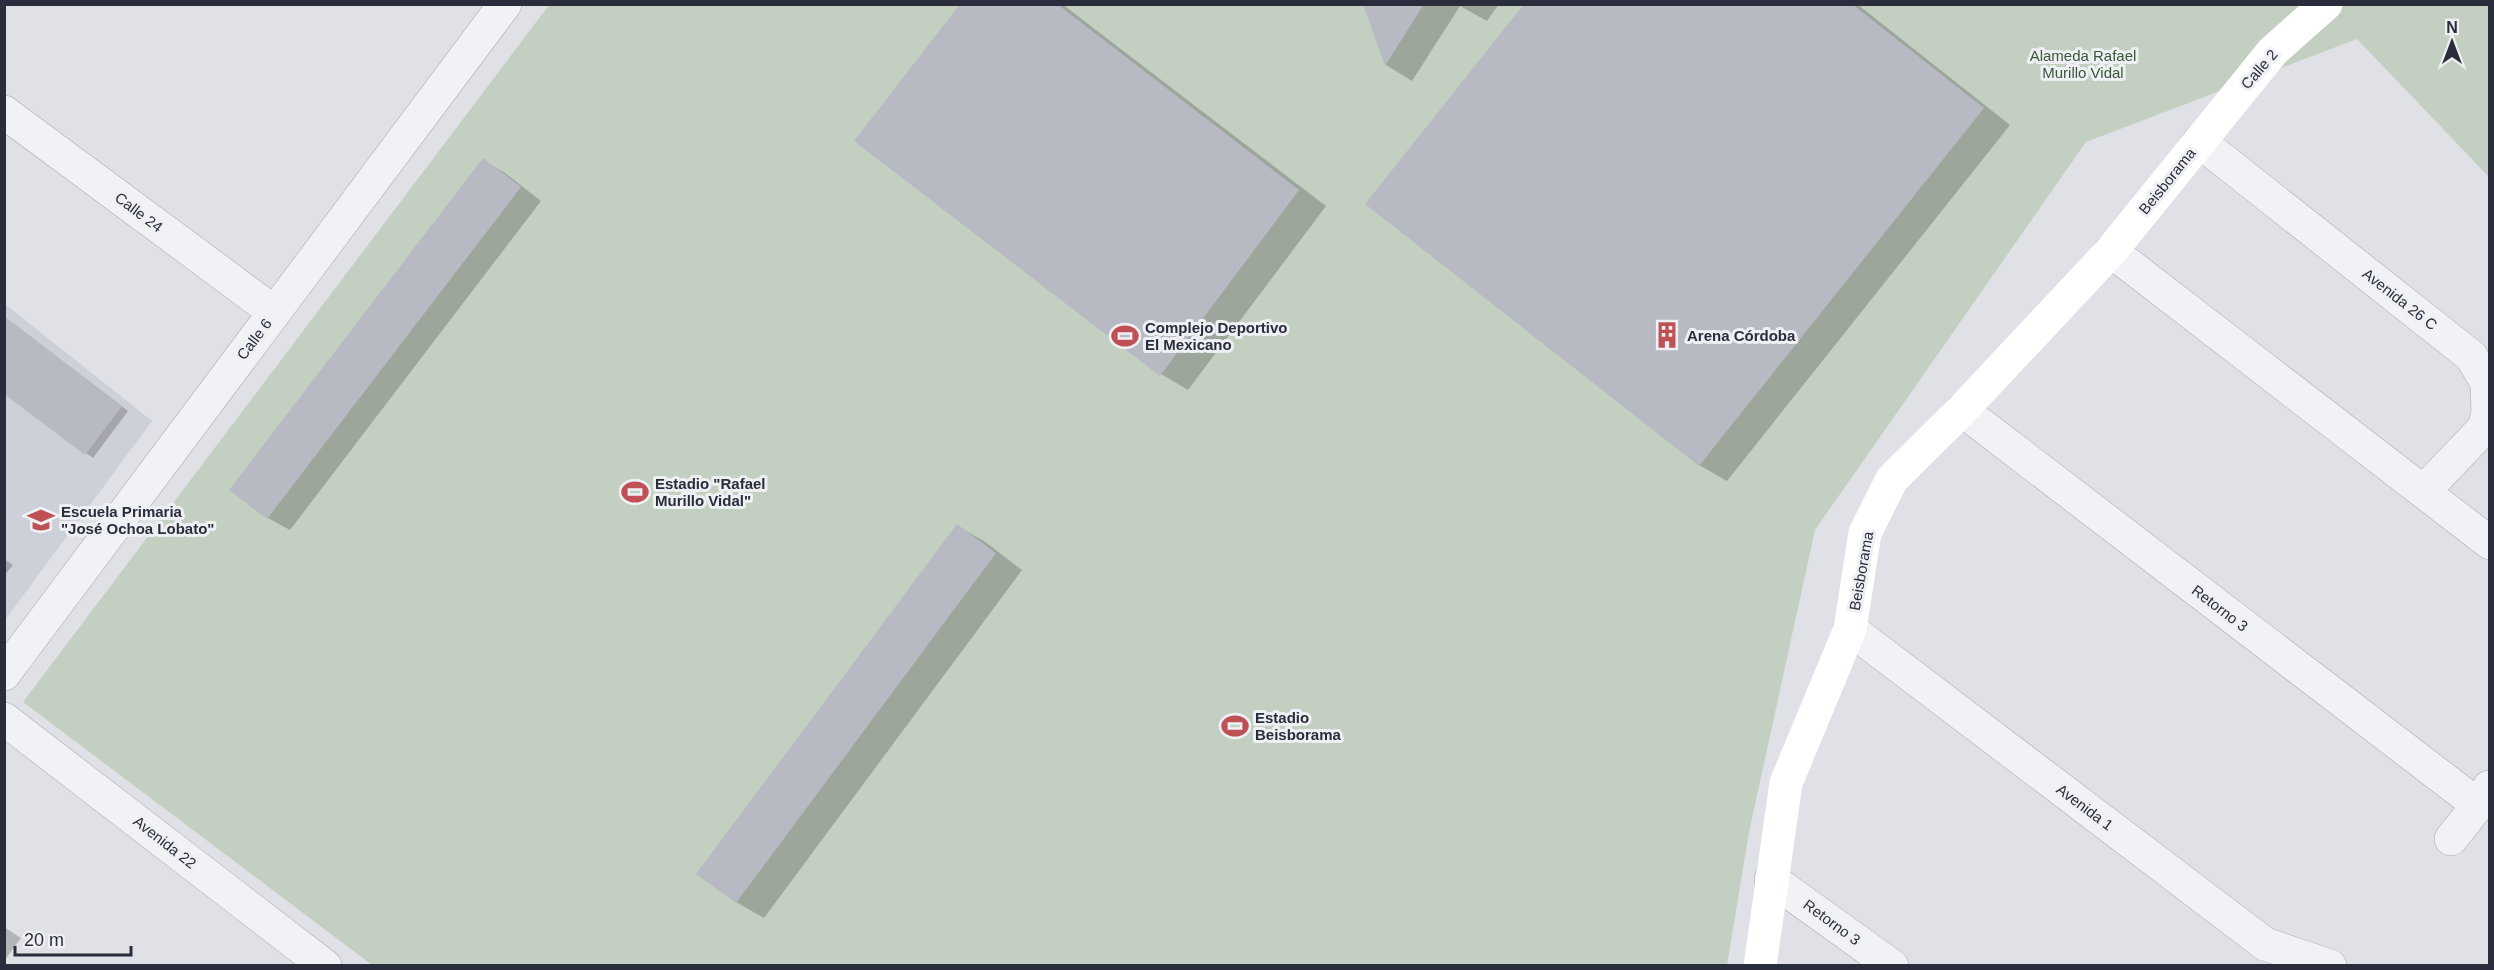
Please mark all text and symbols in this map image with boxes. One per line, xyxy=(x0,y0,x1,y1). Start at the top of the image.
north arrow xyxy=(2422,12,2482,72)
text: N xyxy=(2446,19,2458,36)
street label: Calle 2 xyxy=(2237,46,2281,92)
park label: Alameda Rafael Murillo Vidal xyxy=(2030,47,2136,81)
street label: Beisborama xyxy=(2135,144,2199,217)
street label: Calle 24 xyxy=(112,189,166,235)
street label: Avenida 26 C xyxy=(2359,265,2441,333)
street label: Calle 6 xyxy=(233,315,275,363)
place label: Complejo Deportivo El Mexicano xyxy=(1145,319,1288,353)
building icon: Arena Córdoba xyxy=(1652,320,1682,350)
sports icon: Complejo Deportivo El Mexicano xyxy=(1110,321,1140,351)
place label: Arena Córdoba xyxy=(1687,327,1796,344)
place label: Estadio "Rafael Murillo Vidal" xyxy=(655,475,765,509)
sports icon: Estadio "Rafael Murillo Vidal" xyxy=(620,477,650,507)
place label: Escuela Primaria "José Ochoa Lobato" xyxy=(61,503,214,537)
school or university icon: Escuela Primaria "José Ochoa Lobato" xyxy=(26,505,56,535)
street label: Beisborama xyxy=(1846,529,1876,612)
street label: Retorno 3 xyxy=(2189,581,2251,635)
place label: Estadio Beisborama xyxy=(1255,709,1342,743)
sports icon: Estadio Beisborama xyxy=(1220,711,1250,741)
street label: Avenida 1 xyxy=(2053,780,2117,834)
street label: Avenida 22 xyxy=(130,812,200,872)
street label: Retorno 3 xyxy=(1800,896,1864,948)
scale bar xyxy=(15,919,130,957)
text: 20 m xyxy=(24,930,64,950)

